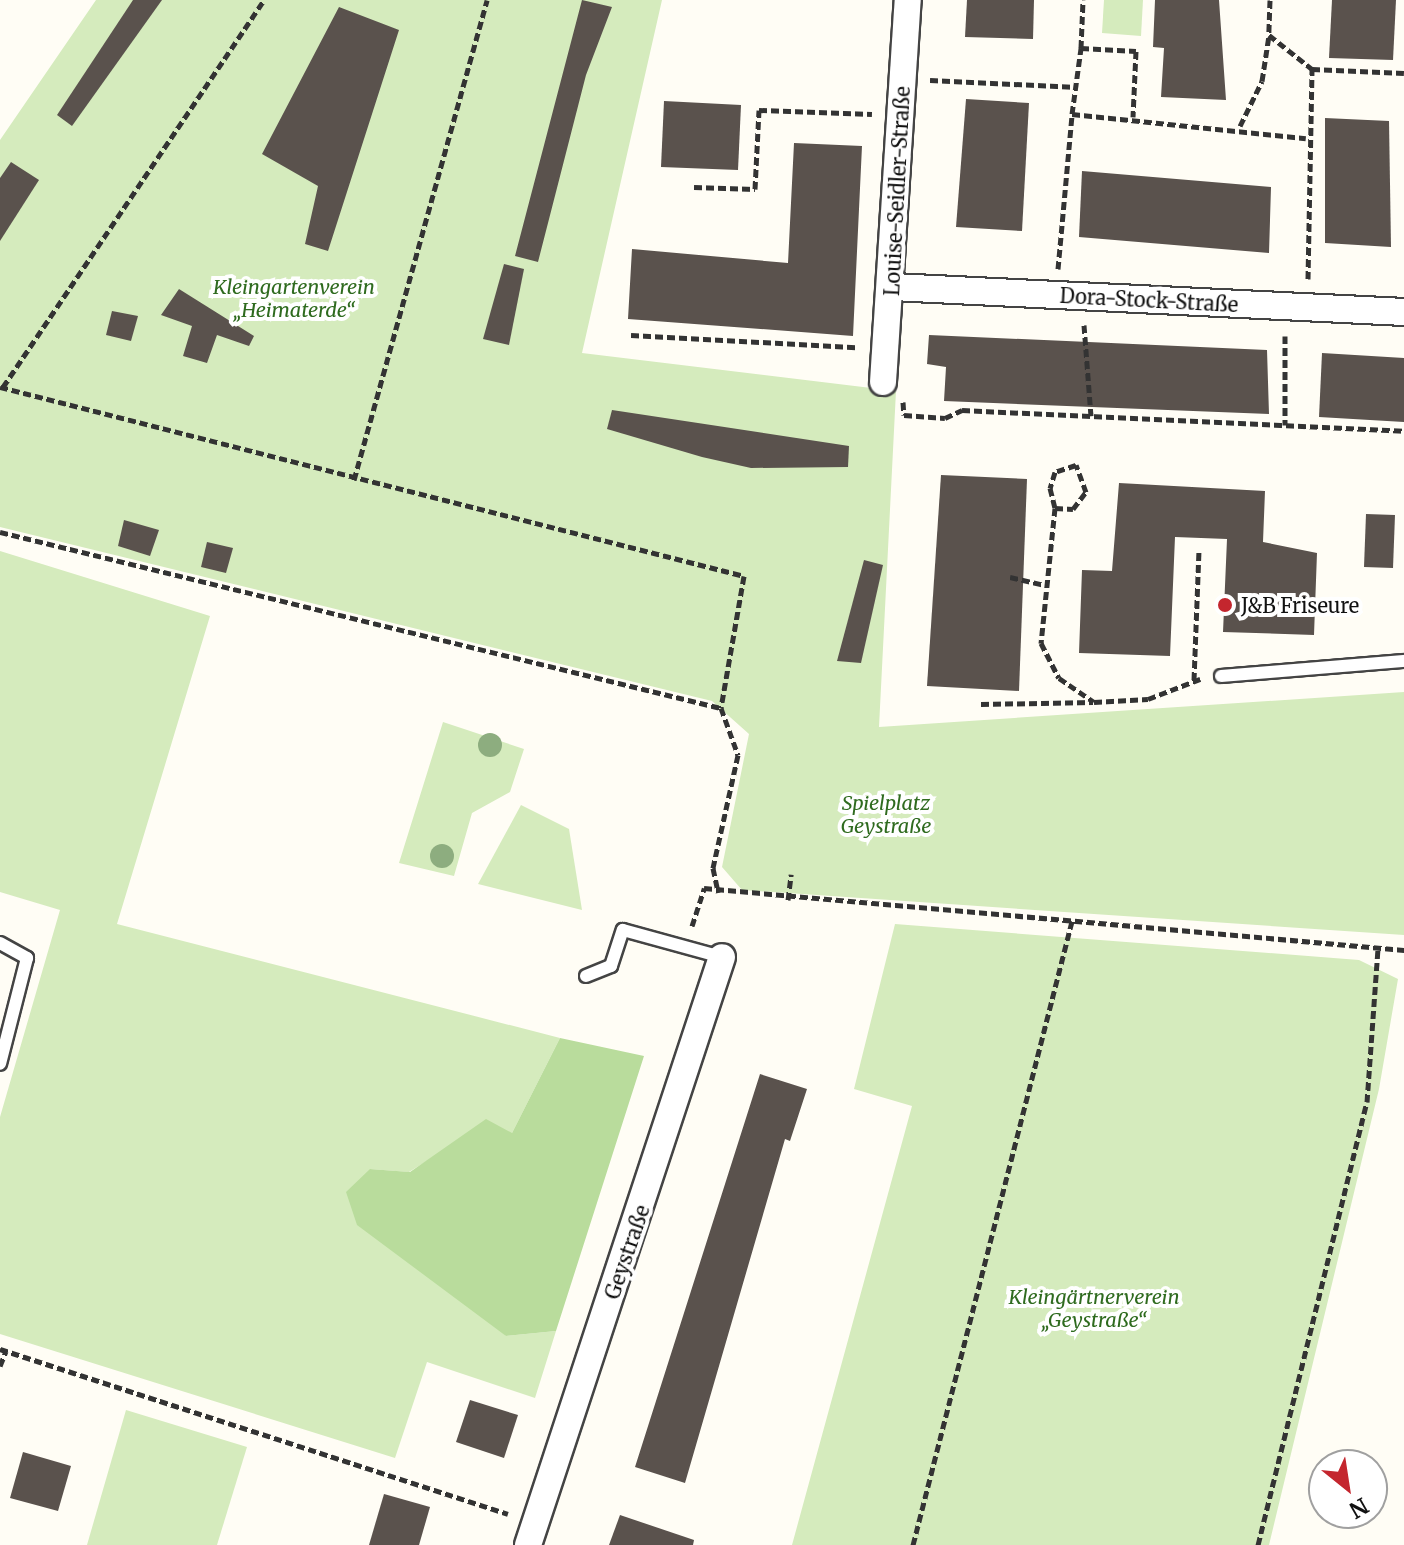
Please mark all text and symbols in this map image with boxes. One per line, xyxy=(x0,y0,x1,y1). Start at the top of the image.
street label: Louise-Seidler-Straße xyxy=(880,85,914,297)
park label: Kleingartenverein „Heimaterde“ xyxy=(213,274,375,321)
street label: Dora-Stock-Straße xyxy=(1059,283,1239,317)
place label: J&B Friseure xyxy=(1241,593,1359,617)
marker: J&B Friseure xyxy=(1216,596,1234,614)
park label: Spielplatz Geystraße xyxy=(841,790,931,837)
street label: Geystraße xyxy=(600,1202,654,1302)
park label: Kleingärtnerverein „Geystraße“ xyxy=(1008,1285,1180,1332)
north arrow xyxy=(1308,1449,1388,1529)
text: N xyxy=(1344,1492,1374,1525)

